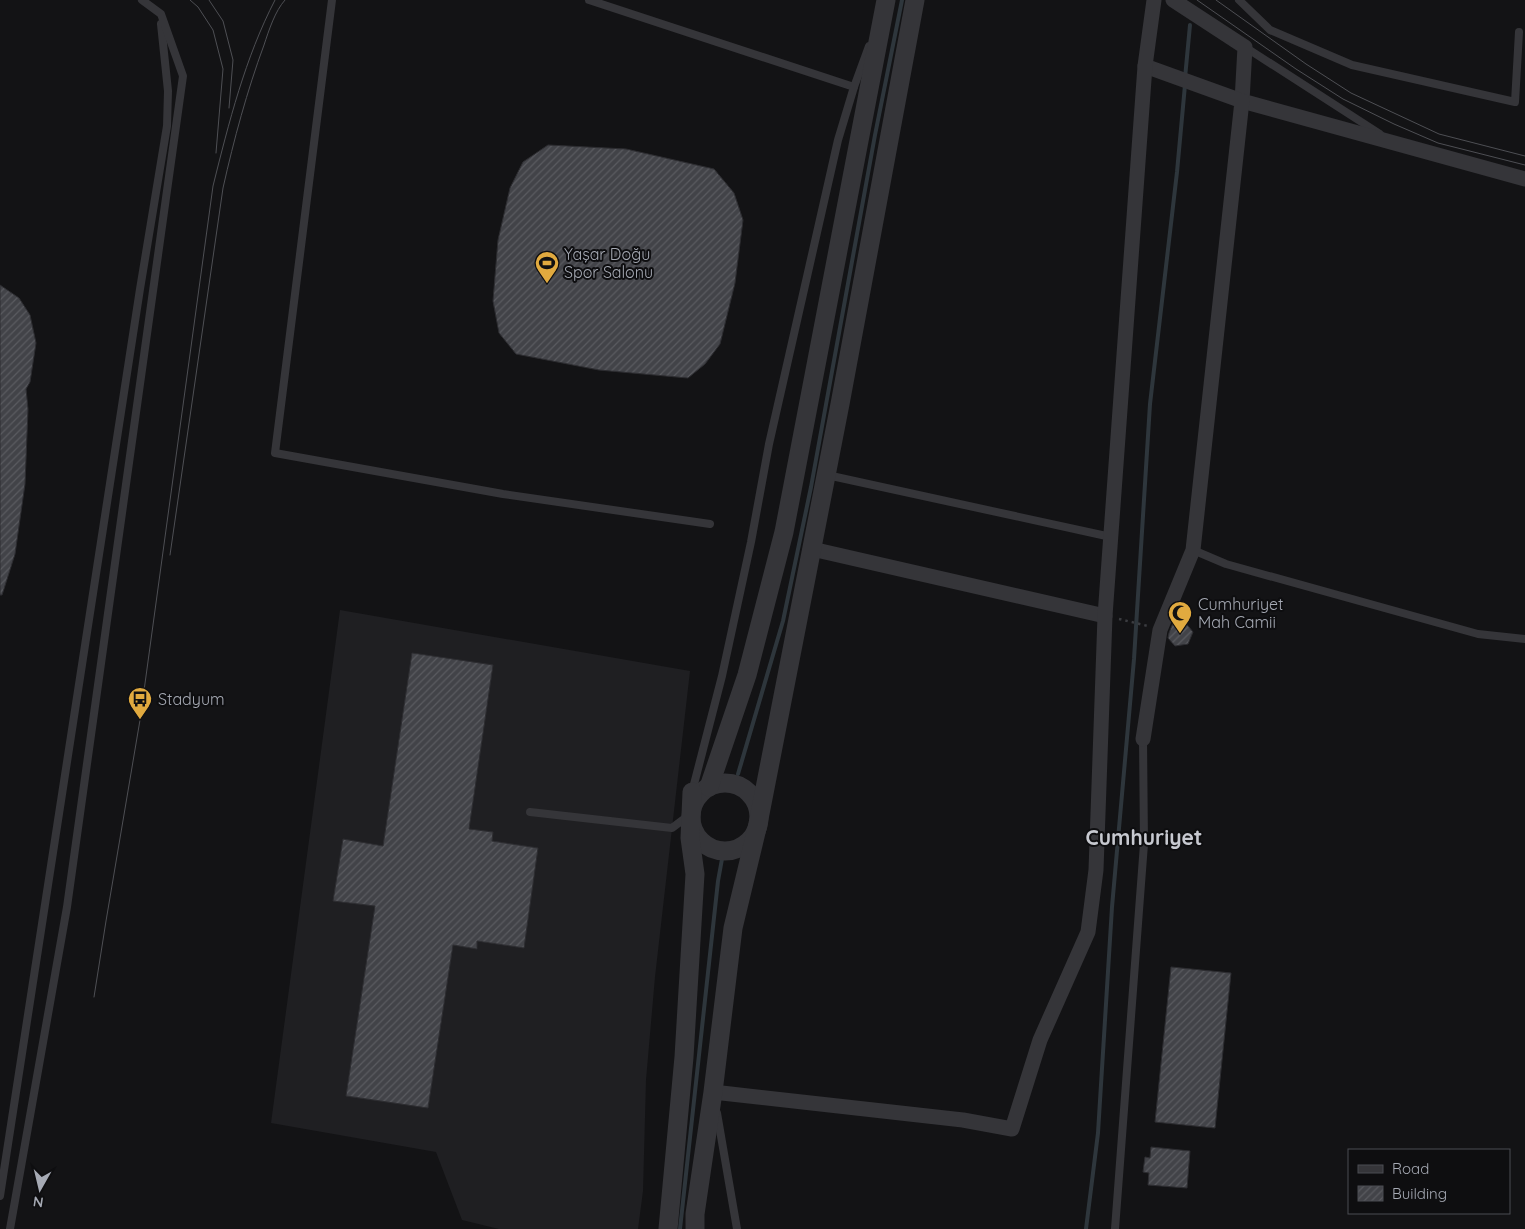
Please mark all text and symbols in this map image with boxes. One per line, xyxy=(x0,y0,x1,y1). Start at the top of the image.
place label: Yaşar Doğu Spor Salonu xyxy=(564,244,653,282)
sports icon: Yaşar Doğu Spor Salonu xyxy=(534,250,560,284)
place label: Cumhuriyet Mah Camii xyxy=(1198,594,1283,632)
mosque icon: Cumhuriyet Mah Camii xyxy=(1167,600,1193,634)
bus stop icon: Stadyum xyxy=(127,686,153,720)
place label: Stadyum xyxy=(158,689,225,709)
district label: Cumhuriyet xyxy=(1086,824,1202,850)
legend xyxy=(1348,1149,1510,1214)
text: Road xyxy=(1392,1159,1429,1178)
north arrow xyxy=(15,1164,65,1214)
text: Building xyxy=(1392,1184,1447,1203)
text: N xyxy=(32,1192,45,1212)

